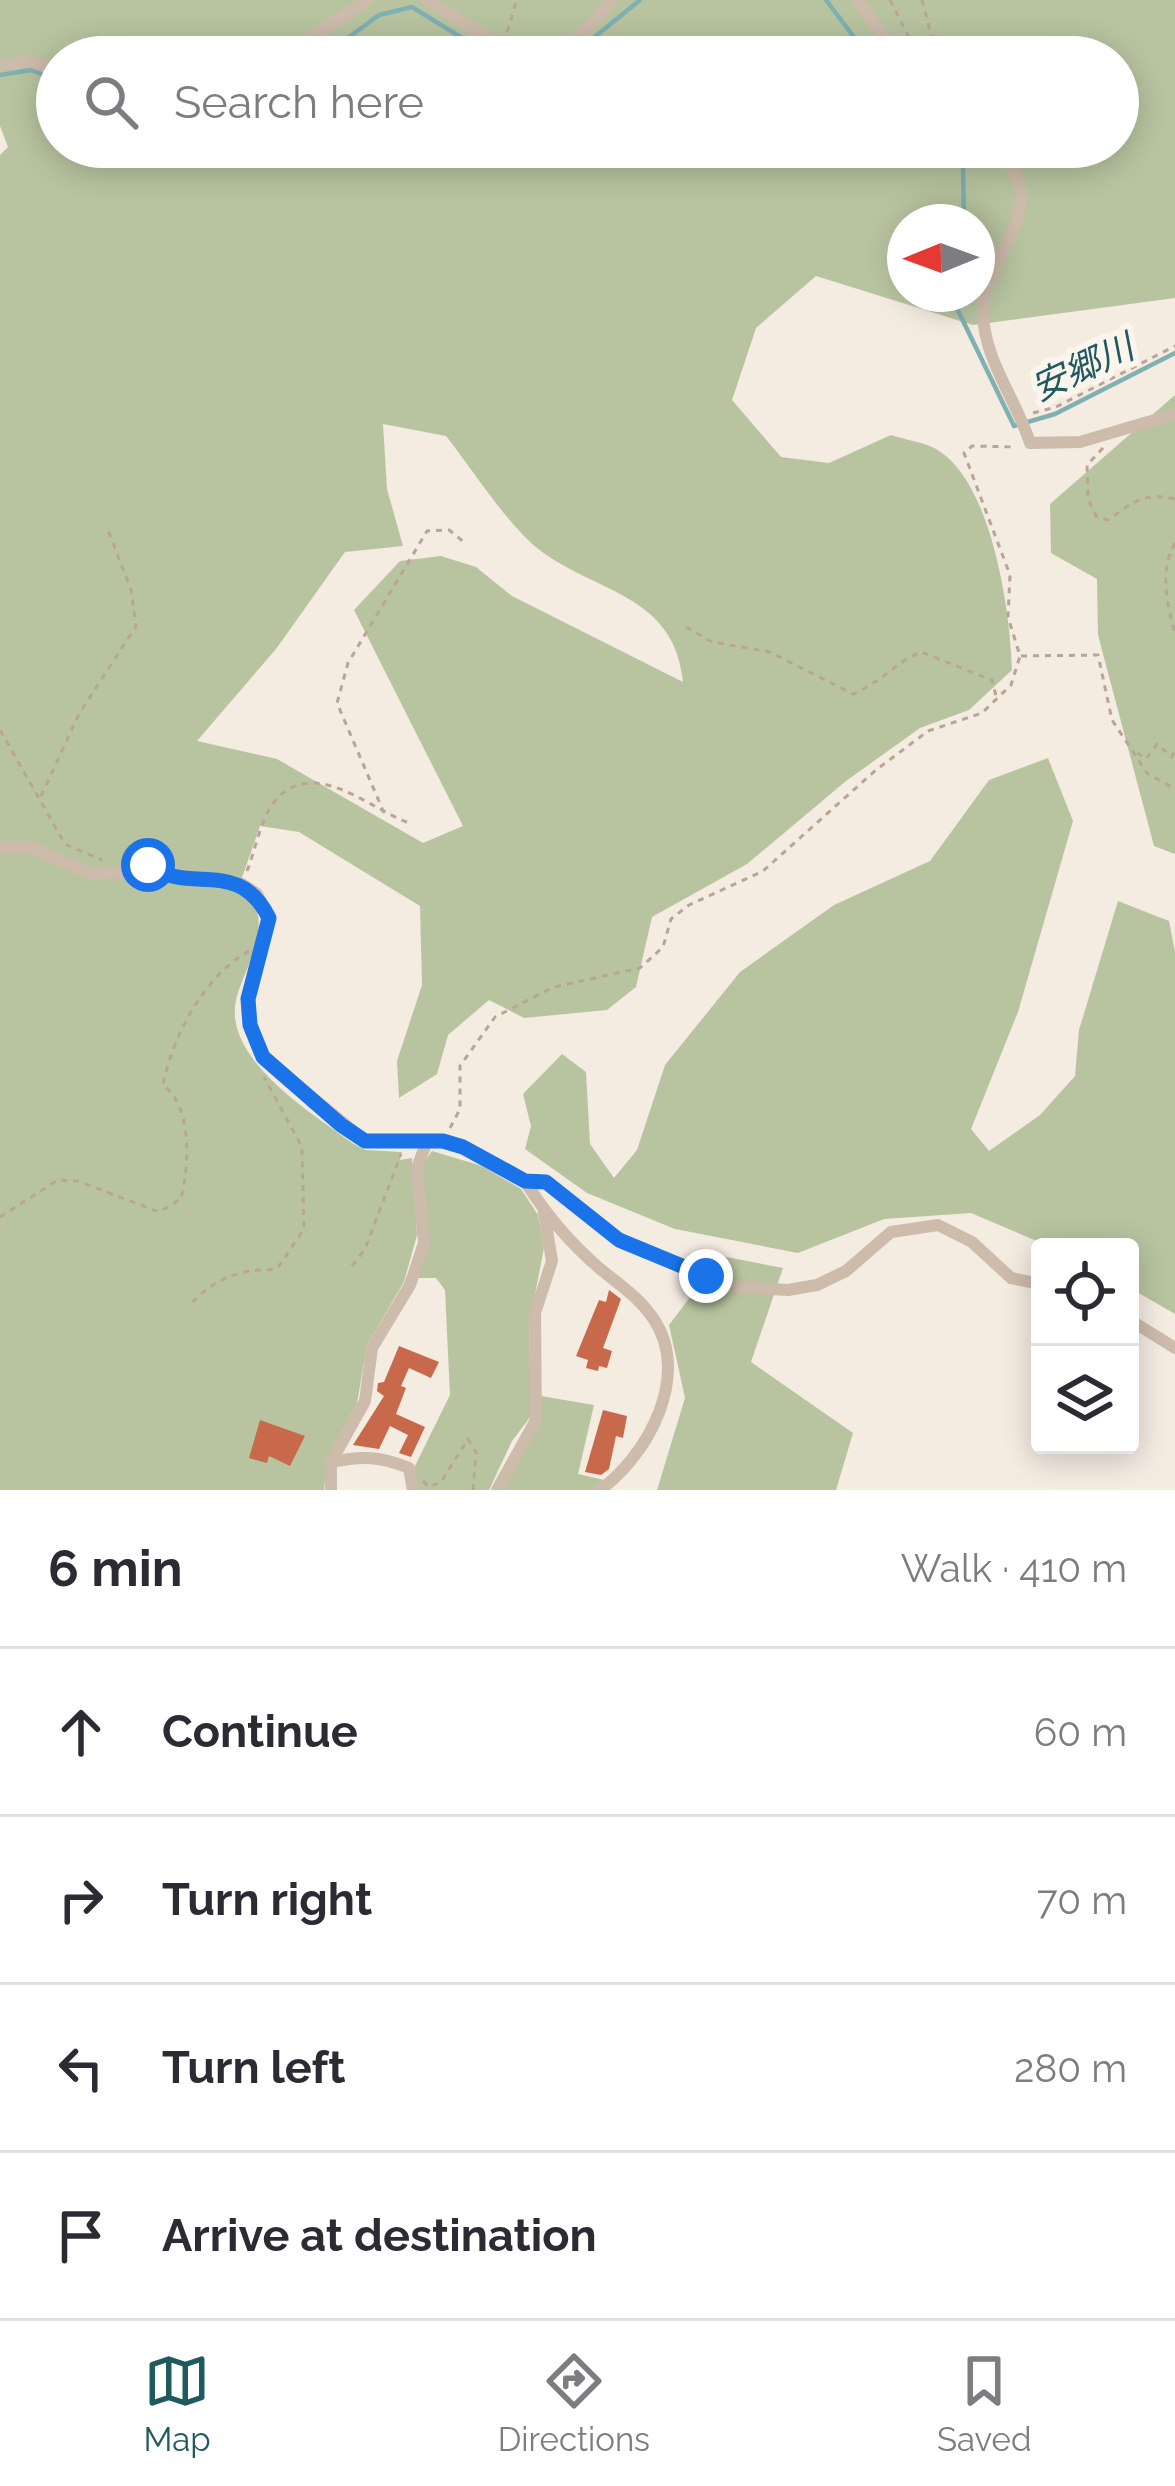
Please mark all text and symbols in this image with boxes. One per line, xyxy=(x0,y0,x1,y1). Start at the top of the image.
search box xyxy=(36,36,1139,168)
icon: search xyxy=(78,69,144,135)
text: Search here xyxy=(174,76,424,129)
north arrow xyxy=(887,204,995,312)
water label: 安郷川 xyxy=(1024,323,1143,409)
route start xyxy=(121,838,175,892)
map controls xyxy=(1031,1238,1139,1454)
button: locate xyxy=(1031,1238,1139,1346)
route end xyxy=(679,1249,733,1303)
button: layers xyxy=(1031,1346,1139,1454)
text: 6 min xyxy=(48,1538,183,1598)
text: Walk · 410 m xyxy=(901,1545,1127,1591)
icon: ahead xyxy=(48,1699,114,1765)
text: Continue xyxy=(162,1705,358,1758)
text: 60 m xyxy=(1034,1709,1127,1755)
icon: right xyxy=(48,1867,114,1933)
text: Turn right xyxy=(162,1873,372,1926)
text: 70 m xyxy=(1037,1877,1127,1923)
icon: left xyxy=(48,2035,114,2101)
text: Turn left xyxy=(162,2041,345,2094)
text: 280 m xyxy=(1014,2045,1127,2091)
icon: arrive xyxy=(48,2203,114,2269)
text: Arrive at destination xyxy=(162,2209,597,2262)
tab: Map xyxy=(144,2348,211,2459)
tab: Directions xyxy=(498,2348,650,2459)
tab: Saved xyxy=(937,2348,1031,2459)

